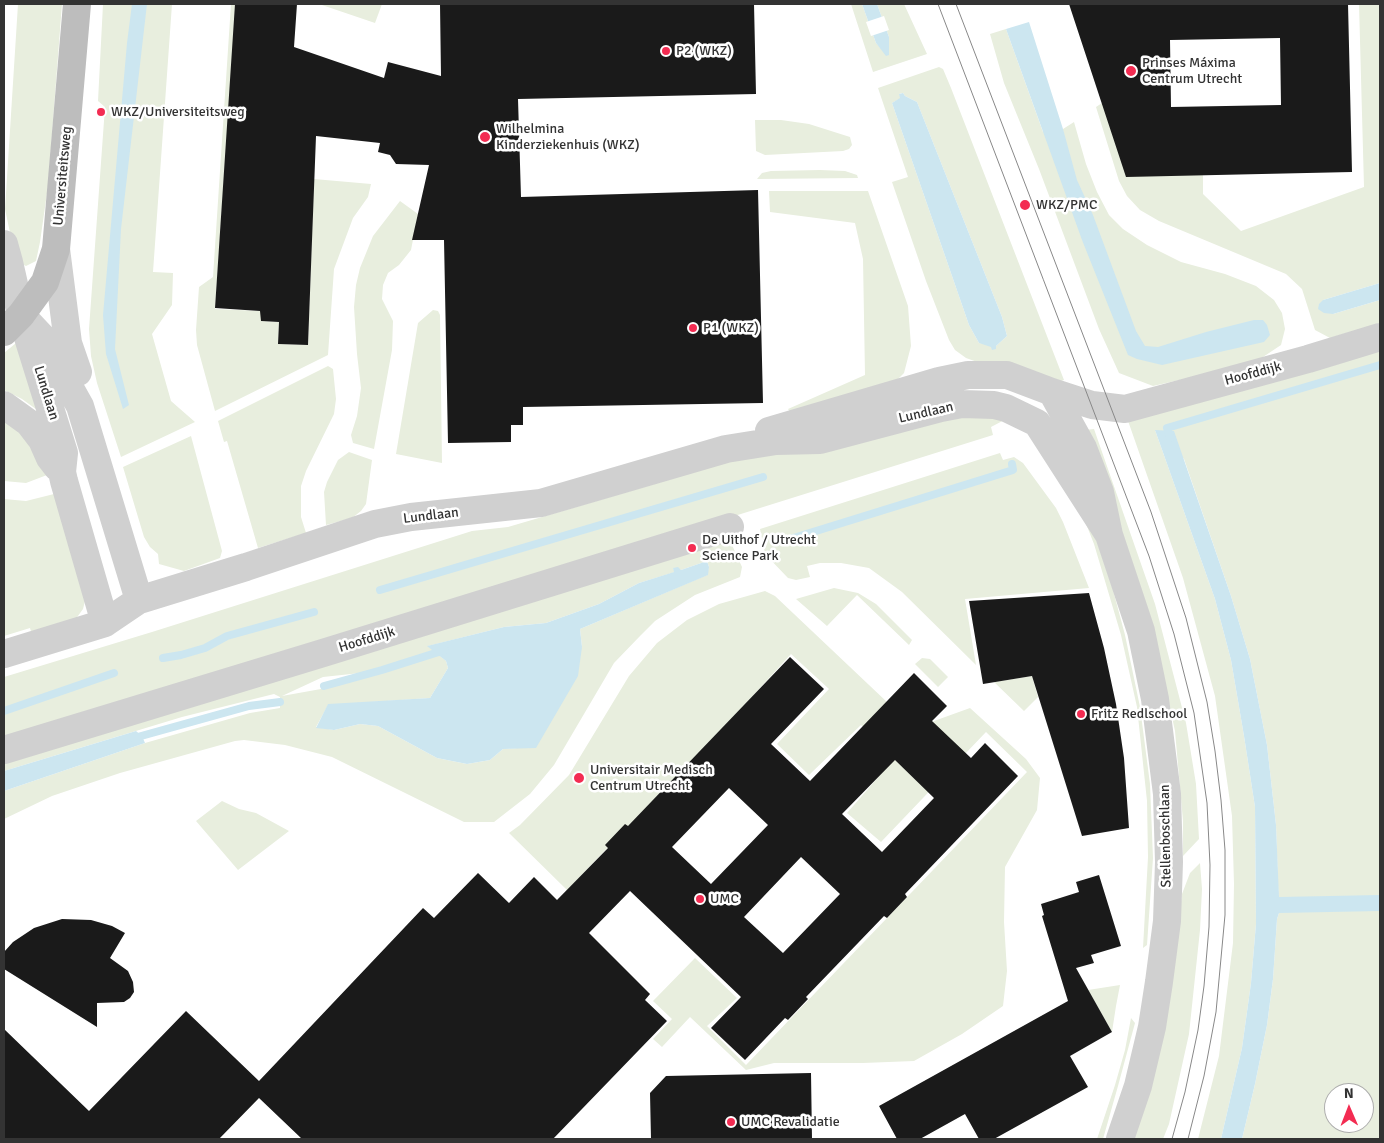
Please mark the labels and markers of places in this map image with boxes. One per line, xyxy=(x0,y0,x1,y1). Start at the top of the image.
place label: P2 (WKZ) xyxy=(676,43,732,59)
marker: P2 (WKZ) xyxy=(660,45,672,57)
place label: Prinses Máxima Centrum Utrecht xyxy=(1142,55,1242,88)
marker: Prinses Máxima Centrum Utrecht xyxy=(1124,64,1138,78)
place label: WKZ/Universiteitsweg xyxy=(111,104,245,120)
marker: WKZ/Universiteitsweg xyxy=(95,106,107,118)
place label: Wilhelmina Kinderziekenhuis (WKZ) xyxy=(496,121,640,154)
marker: Wilhelmina Kinderziekenhuis (WKZ) xyxy=(478,130,492,144)
place label: WKZ/PMC xyxy=(1036,197,1097,213)
marker: WKZ/PMC xyxy=(1018,198,1032,212)
place label: P1 (WKZ) xyxy=(703,320,759,336)
marker: P1 (WKZ) xyxy=(687,322,699,334)
place label: De Uithof / Utrecht Science Park xyxy=(702,532,816,564)
marker: De Uithof / Utrecht Science Park xyxy=(686,542,698,554)
place label: Fritz Redlschool xyxy=(1091,706,1187,722)
marker: Fritz Redlschool xyxy=(1075,708,1087,720)
place label: Universitair Medisch Centrum Utrecht xyxy=(590,762,713,794)
marker: Universitair Medisch Centrum Utrecht xyxy=(572,771,586,785)
place label: UMC xyxy=(710,891,739,907)
marker: UMC xyxy=(694,893,706,905)
place label: UMC Revalidatie xyxy=(741,1114,840,1130)
marker: UMC Revalidatie xyxy=(725,1116,737,1128)

